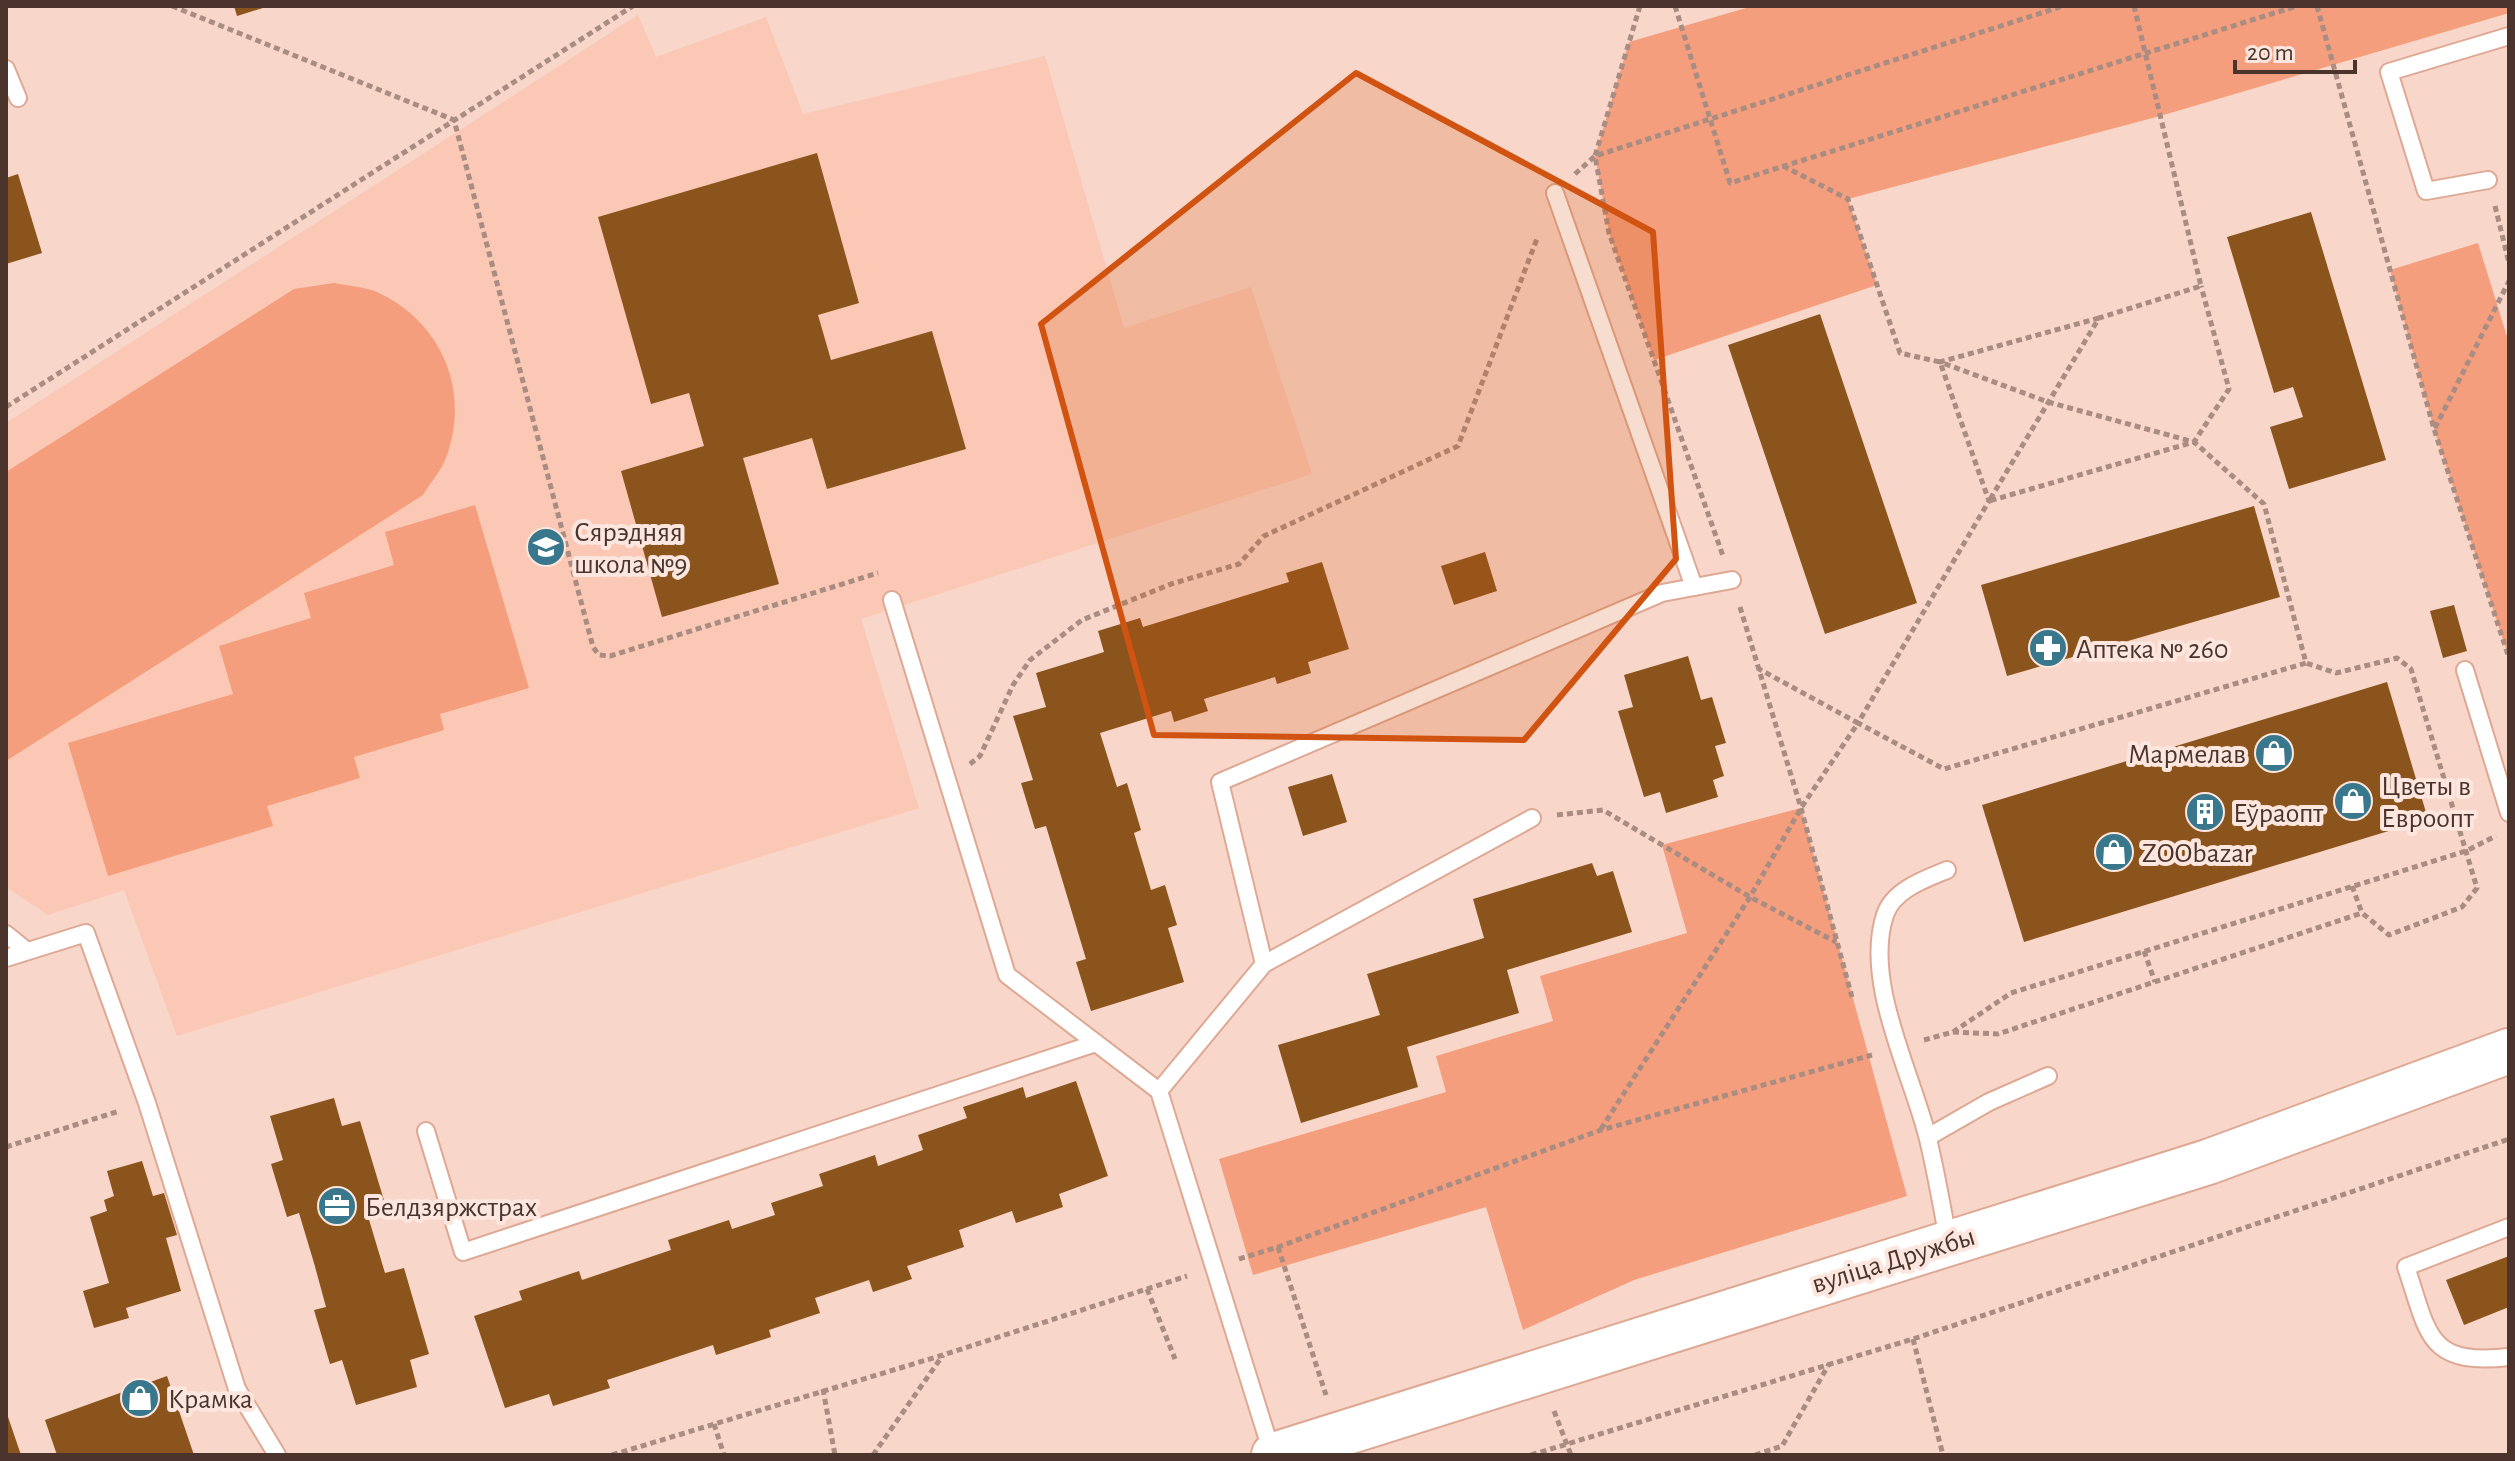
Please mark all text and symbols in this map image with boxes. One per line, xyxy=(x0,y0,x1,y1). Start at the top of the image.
scale bar xyxy=(2235,24,2355,74)
text: 20 m xyxy=(2247,41,2294,65)
place label: Сярэдняя школа №9 xyxy=(574,519,687,579)
school or university icon: Сярэдняя школа №9 xyxy=(525,526,567,568)
pharmacy icon: Аптека № 260 xyxy=(2027,627,2069,669)
place label: Аптека № 260 xyxy=(2076,636,2229,664)
shop icon: Мармелав xyxy=(2253,732,2295,774)
place label: Мармелав xyxy=(2128,741,2246,769)
place label: Цветы в Евроопт xyxy=(2381,773,2475,833)
shop icon: Цветы в Евроопт xyxy=(2332,780,2374,822)
building icon: Еўраопт xyxy=(2184,791,2226,833)
place label: Еўраопт xyxy=(2233,800,2324,828)
shop icon: ZOObazar xyxy=(2093,831,2135,873)
place label: ZOObazar xyxy=(2142,840,2253,868)
office icon: Белдзяржстрах xyxy=(316,1185,358,1227)
place label: Белдзяржстрах xyxy=(365,1194,537,1222)
street label: вуліца Дружбы xyxy=(1809,1223,1979,1299)
shop icon: Крамка xyxy=(119,1377,161,1419)
place label: Крамка xyxy=(168,1386,253,1414)

